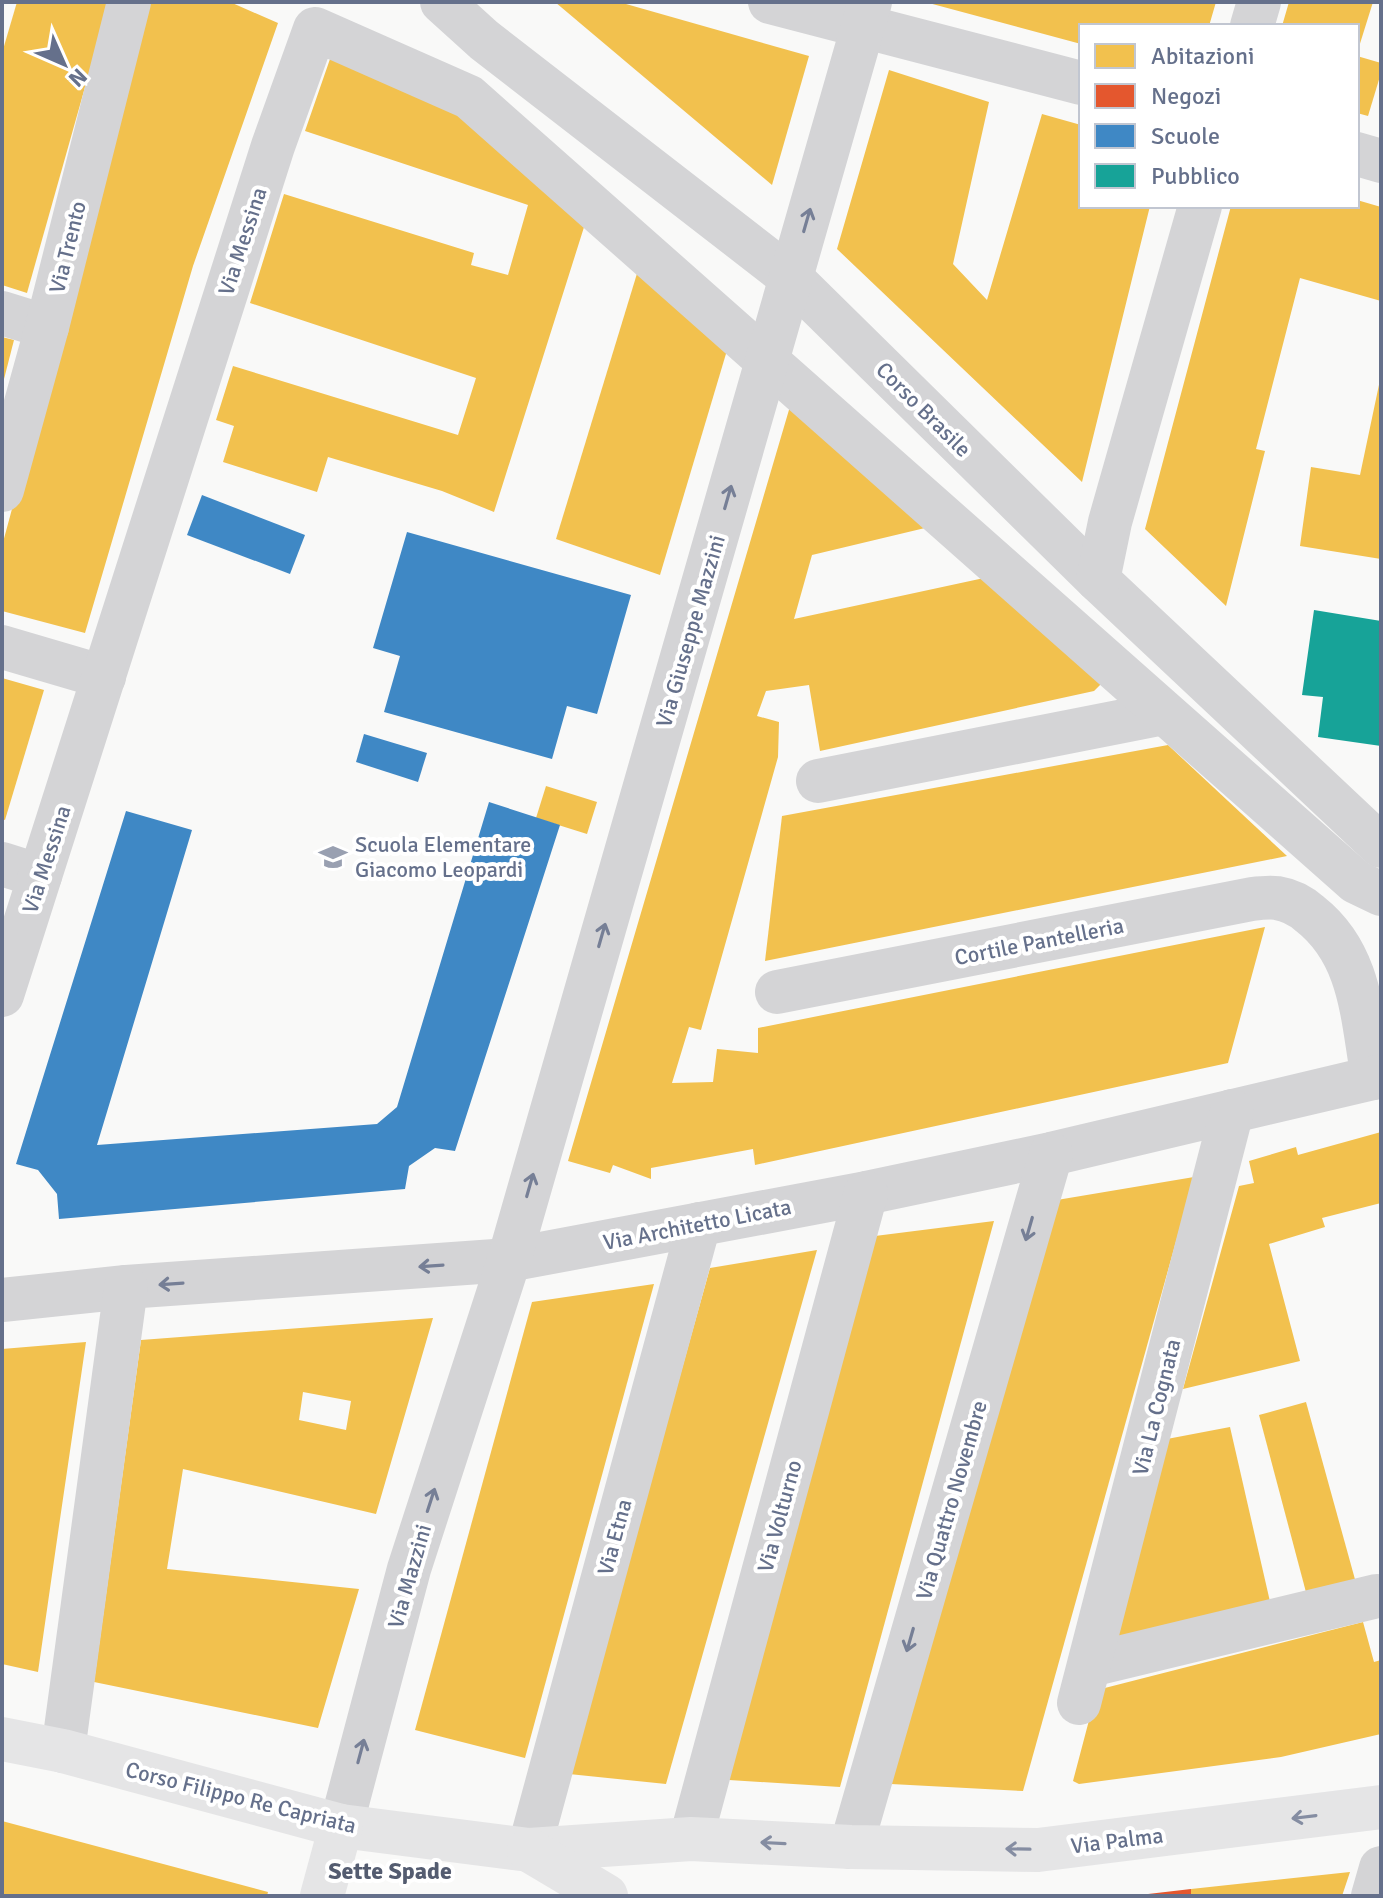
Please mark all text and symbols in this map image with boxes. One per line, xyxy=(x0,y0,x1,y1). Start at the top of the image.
north arrow xyxy=(24,24,104,104)
legend xyxy=(1079,24,1359,208)
text: Abitazioni xyxy=(1151,41,1255,71)
text: N xyxy=(63,63,93,93)
text: Negozi xyxy=(1151,81,1221,111)
text: Scuole xyxy=(1151,121,1220,151)
text: Pubblico xyxy=(1151,161,1240,191)
street label: Via Messina xyxy=(212,184,273,298)
street label: Via Trento xyxy=(43,198,92,296)
one-way arrow xyxy=(801,208,815,233)
street label: Corso Brasile xyxy=(870,356,977,463)
one-way arrow xyxy=(721,485,736,511)
street label: Via Giuseppe Mazzini xyxy=(650,532,731,731)
street label: Via Messina xyxy=(16,802,77,916)
place label: Scuola Elementare Giacomo Leopardi xyxy=(355,831,531,883)
school or university icon: Scuola Elementare Giacomo Leopardi xyxy=(318,842,348,872)
street label: Cortile Pantelleria xyxy=(952,912,1126,971)
one-way arrow xyxy=(595,923,610,949)
one-way arrow xyxy=(523,1173,538,1199)
street label: Via Architetto Licata xyxy=(601,1193,793,1256)
one-way arrow xyxy=(1021,1215,1036,1241)
one-way arrow xyxy=(418,1258,445,1273)
one-way arrow xyxy=(158,1277,185,1292)
street label: Via La Cognata xyxy=(1126,1336,1186,1478)
street label: Via Quattro Novembre xyxy=(910,1397,993,1603)
street label: Via Volturno xyxy=(752,1457,807,1575)
one-way arrow xyxy=(425,1488,440,1513)
street label: Via Etna xyxy=(591,1496,638,1578)
street label: Via Mazzini xyxy=(382,1521,437,1631)
one-way arrow xyxy=(902,1626,917,1652)
one-way arrow xyxy=(354,1738,369,1764)
street label: Corso Filippo Re Capriata xyxy=(123,1756,359,1839)
one-way arrow xyxy=(1291,1809,1317,1824)
street label: Via Palma xyxy=(1069,1821,1165,1860)
one-way arrow xyxy=(760,1835,787,1850)
one-way arrow xyxy=(1005,1841,1032,1857)
district label: Sette Spade xyxy=(328,1856,452,1886)

